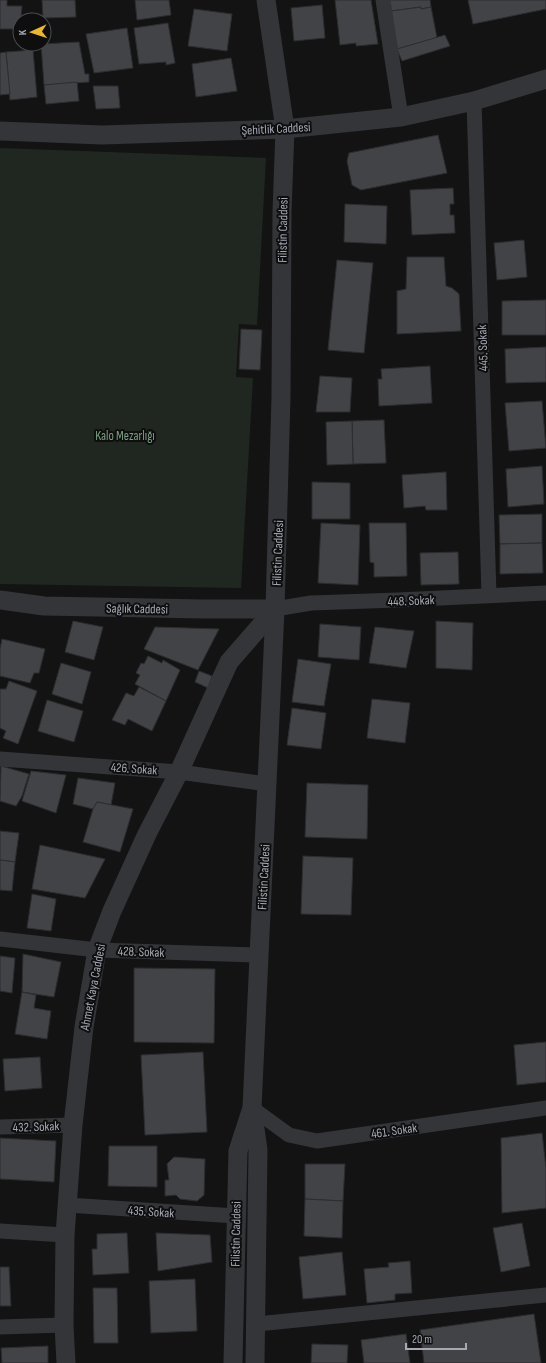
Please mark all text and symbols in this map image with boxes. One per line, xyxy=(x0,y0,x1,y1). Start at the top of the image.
north arrow xyxy=(12,12,52,52)
text: K xyxy=(16,29,29,36)
street label: Şehitlik Caddesi xyxy=(241,119,311,139)
street label: Filistin Caddesi xyxy=(274,197,292,263)
street label: 445. Sokak xyxy=(474,324,492,372)
park label: Kalo Mezarlığı xyxy=(95,428,155,444)
street label: Filistin Caddesi xyxy=(269,520,287,586)
street label: 448. Sokak xyxy=(387,592,435,610)
street label: Sağlık Caddesi xyxy=(106,600,168,618)
street label: 426. Sokak xyxy=(110,759,158,779)
street label: Filistin Caddesi xyxy=(254,844,274,910)
street label: Ahmet Kaya Caddesi xyxy=(77,943,109,1033)
street label: 428. Sokak xyxy=(117,943,165,961)
street label: 432. Sokak xyxy=(12,1118,60,1136)
street label: 461. Sokak xyxy=(370,1120,418,1142)
street label: Filistin Caddesi xyxy=(227,1201,245,1267)
street label: 435. Sokak xyxy=(127,1202,175,1222)
scale bar xyxy=(406,1325,466,1351)
text: 20 m xyxy=(412,1332,432,1347)

